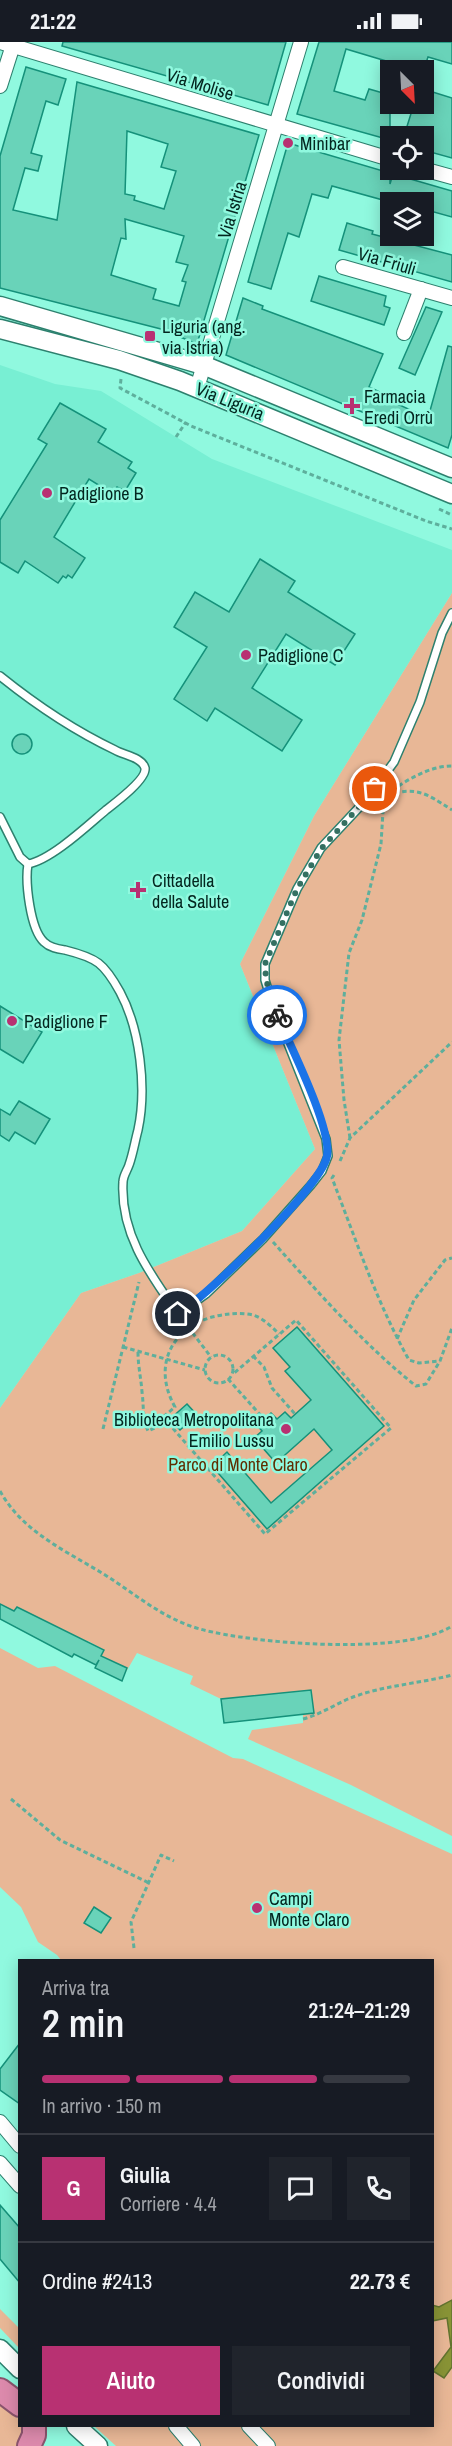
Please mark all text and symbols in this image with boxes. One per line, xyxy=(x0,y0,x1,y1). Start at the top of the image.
text: 21:22 xyxy=(30,6,76,36)
north arrow xyxy=(380,60,434,114)
map controls xyxy=(380,60,434,246)
street label: Via Molise xyxy=(163,62,237,106)
button: locate xyxy=(380,126,434,180)
place label: Minibar xyxy=(300,131,350,156)
marker: Minibar xyxy=(281,136,295,150)
street label: Via Istria xyxy=(211,178,253,242)
button: layers xyxy=(380,192,434,246)
street label: Via Friuli xyxy=(355,241,419,281)
place label: Liguria (ang. via Istria) xyxy=(162,314,246,360)
marker: Liguria (ang. via Istria) xyxy=(143,329,157,343)
street label: Via Liguria xyxy=(192,376,268,426)
place label: Farmacia Eredi Orrù xyxy=(364,384,433,430)
marker: Farmacia Eredi Orrù xyxy=(345,399,359,413)
place label: Padiglione B xyxy=(59,481,144,506)
marker: Padiglione B xyxy=(40,486,54,500)
place label: Padiglione C xyxy=(258,643,343,668)
marker: Padiglione C xyxy=(239,648,253,662)
pin xyxy=(349,763,400,814)
icon: bag xyxy=(358,772,391,805)
place label: Cittadella della Salute xyxy=(152,868,229,914)
marker: Cittadella della Salute xyxy=(129,881,147,899)
courier xyxy=(247,985,307,1045)
icon: bike xyxy=(261,999,294,1032)
place label: Padiglione F xyxy=(24,1009,108,1034)
marker: Padiglione F xyxy=(5,1014,19,1028)
pin xyxy=(152,1288,203,1339)
icon: home xyxy=(161,1297,194,1330)
place label: Biblioteca Metropolitana Emilio Lussu xyxy=(114,1407,274,1453)
marker: Biblioteca Metropolitana Emilio Lussu xyxy=(279,1422,293,1436)
park label: Parco di Monte Claro xyxy=(168,1452,308,1477)
place label: Campi Monte Claro xyxy=(269,1886,349,1932)
marker: Campi Monte Claro xyxy=(250,1901,264,1915)
text: Arriva tra xyxy=(42,1974,109,2001)
text: 21:24–21:29 xyxy=(308,1995,410,2025)
text: 2 min xyxy=(42,1997,124,2049)
text: In arrivo · 150 m xyxy=(42,2092,161,2119)
button: chat xyxy=(269,2157,332,2220)
button: phone xyxy=(347,2157,410,2220)
text: Giulia xyxy=(120,2160,170,2190)
text: G xyxy=(66,2173,81,2203)
text: Corriere · 4.4 xyxy=(120,2190,217,2217)
text: Ordine #2413 xyxy=(42,2266,152,2296)
text: 22.73 € xyxy=(350,2266,410,2296)
button: Aiuto xyxy=(42,2346,220,2415)
button: Condividi xyxy=(232,2346,410,2415)

